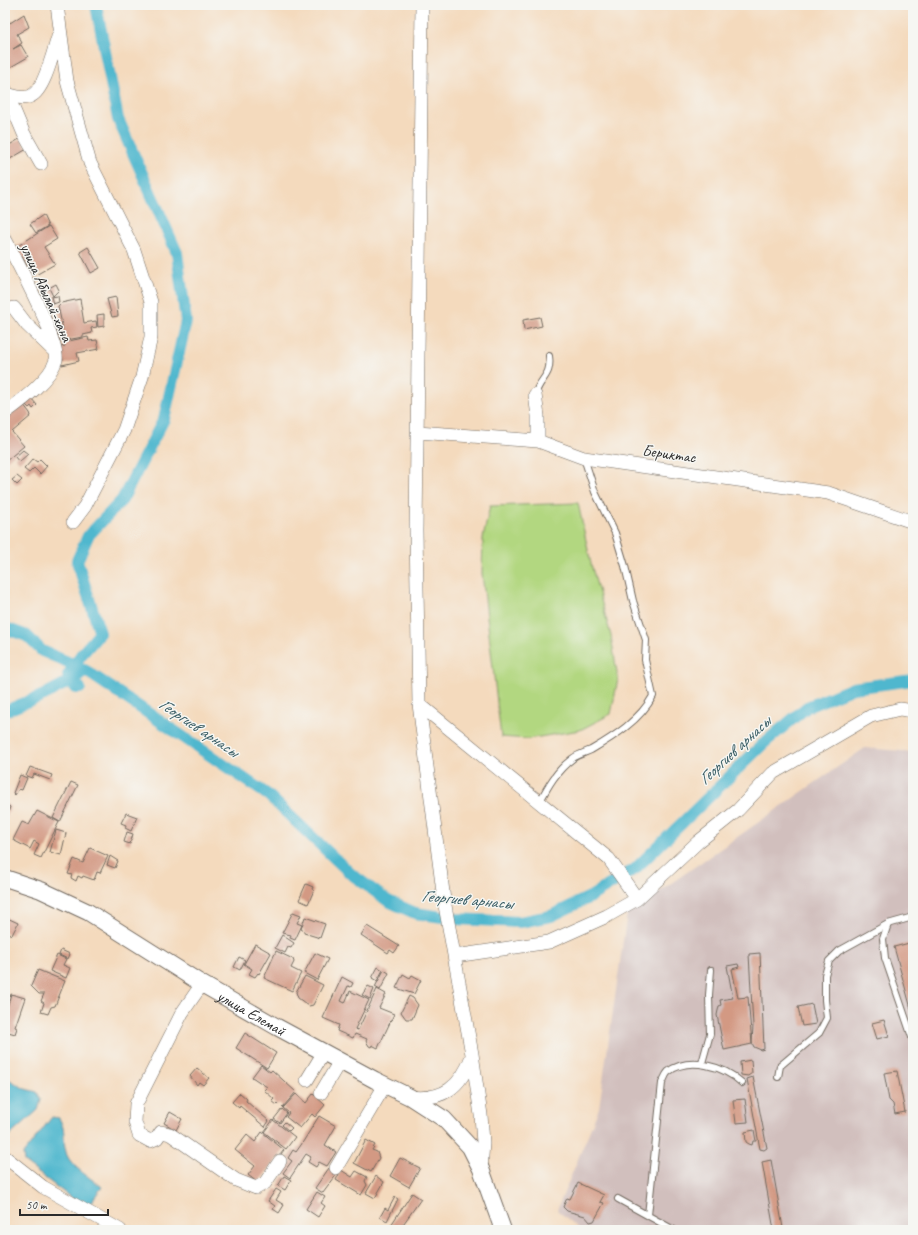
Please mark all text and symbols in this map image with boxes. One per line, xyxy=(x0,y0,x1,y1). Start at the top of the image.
street label: улица Абылай-хана xyxy=(15,239,77,346)
street label: Бериктас xyxy=(641,440,698,468)
water label: Георгиев арнасы xyxy=(155,693,245,763)
water label: Георгиев арнасы xyxy=(694,709,777,789)
water label: Георгиев арнасы xyxy=(421,885,516,914)
street label: улица Елемай xyxy=(213,985,290,1041)
scale bar xyxy=(20,1191,108,1217)
text: 50 m xyxy=(26,1197,48,1213)

